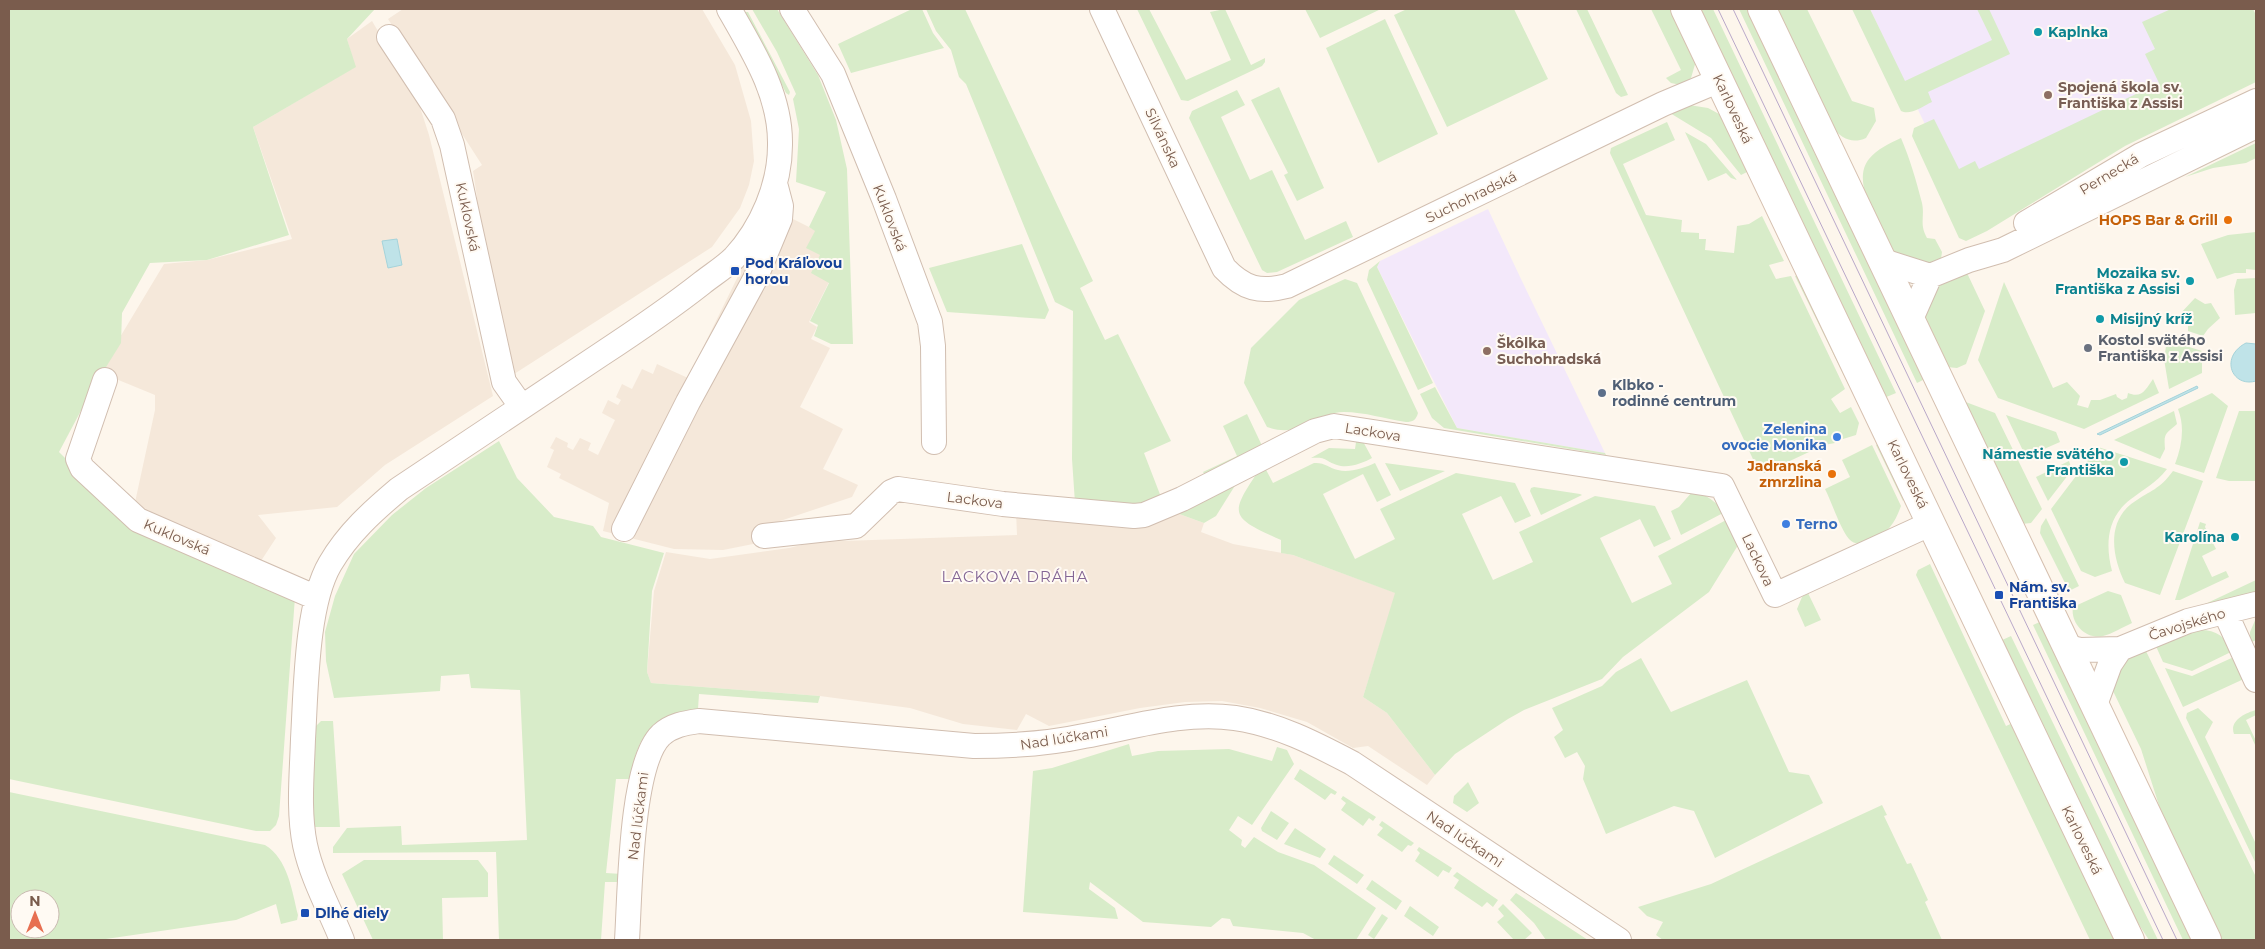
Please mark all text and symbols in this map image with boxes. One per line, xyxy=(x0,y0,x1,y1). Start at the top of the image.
place label: Kaplnka xyxy=(2048,23,2108,41)
marker: Kaplnka xyxy=(2032,26,2044,38)
street label: Karloveská xyxy=(1709,71,1757,147)
place label: Spojená škola sv. Františka z Assisi xyxy=(2058,78,2183,112)
marker: Spojená škola sv. Františka z Assisi xyxy=(2042,89,2054,101)
street label: Silvánska xyxy=(1141,105,1185,171)
street label: Pernecká xyxy=(2076,149,2142,199)
street label: Suchohradská xyxy=(1422,167,1520,227)
street label: Kuklovská xyxy=(452,181,484,253)
street label: Kuklovská xyxy=(869,182,911,254)
place label: HOPS Bar & Grill xyxy=(2099,211,2218,229)
marker: HOPS Bar & Grill xyxy=(2222,214,2234,226)
place label: Pod Kráľovou horou xyxy=(745,254,842,288)
place label: Mozaika sv. Františka z Assisi xyxy=(2055,264,2180,298)
marker: Pod Kráľovou horou xyxy=(729,265,741,277)
marker: Mozaika sv. Františka z Assisi xyxy=(2184,275,2196,287)
place label: Misijný kríž xyxy=(2110,310,2193,328)
marker: Misijný kríž xyxy=(2094,313,2106,325)
place label: Kostol svätého Františka z Assisi xyxy=(2098,331,2223,365)
place label: Škôlka Suchohradská xyxy=(1497,334,1601,368)
marker: Kostol svätého Františka z Assisi xyxy=(2082,342,2094,354)
marker: Škôlka Suchohradská xyxy=(1481,345,1493,357)
place label: Klbko - rodinné centrum xyxy=(1612,376,1736,410)
marker: Klbko - rodinné centrum xyxy=(1596,387,1608,399)
street label: Lackova xyxy=(1344,419,1402,445)
place label: Zelenina ovocie Monika xyxy=(1721,420,1827,454)
marker: Zelenina ovocie Monika xyxy=(1831,431,1843,443)
street label: Karloveská xyxy=(1883,436,1933,512)
place label: Námestie svätého Františka xyxy=(1982,445,2114,479)
marker: Námestie svätého Františka xyxy=(2118,456,2130,468)
place label: Jadranská zmrzlina xyxy=(1746,457,1822,491)
marker: Jadranská zmrzlina xyxy=(1826,468,1838,480)
street label: Lackova xyxy=(946,488,1004,512)
street label: Kuklovská xyxy=(141,515,213,559)
place label: Terno xyxy=(1796,515,1838,533)
marker: Terno xyxy=(1780,518,1792,530)
place label: Karolína xyxy=(2164,528,2225,546)
street label: Lackova xyxy=(1738,531,1778,589)
marker: Karolína xyxy=(2229,531,2241,543)
district label: LACKOVA DRÁHA xyxy=(942,567,1088,586)
place label: Nám. sv. Františka xyxy=(2009,578,2077,612)
marker: Nám. sv. Františka xyxy=(1993,589,2005,601)
street label: Čavojského xyxy=(2146,604,2228,644)
street label: Nad lúčkami xyxy=(1019,722,1109,754)
street label: Nad lúčkami xyxy=(624,771,652,861)
street label: Karloveská xyxy=(2057,802,2107,878)
street label: Nad lúčkami xyxy=(1423,807,1507,871)
north arrow xyxy=(10,889,60,939)
text: N xyxy=(29,892,41,910)
place label: Dlhé diely xyxy=(315,904,389,922)
marker: Dlhé diely xyxy=(299,907,311,919)

